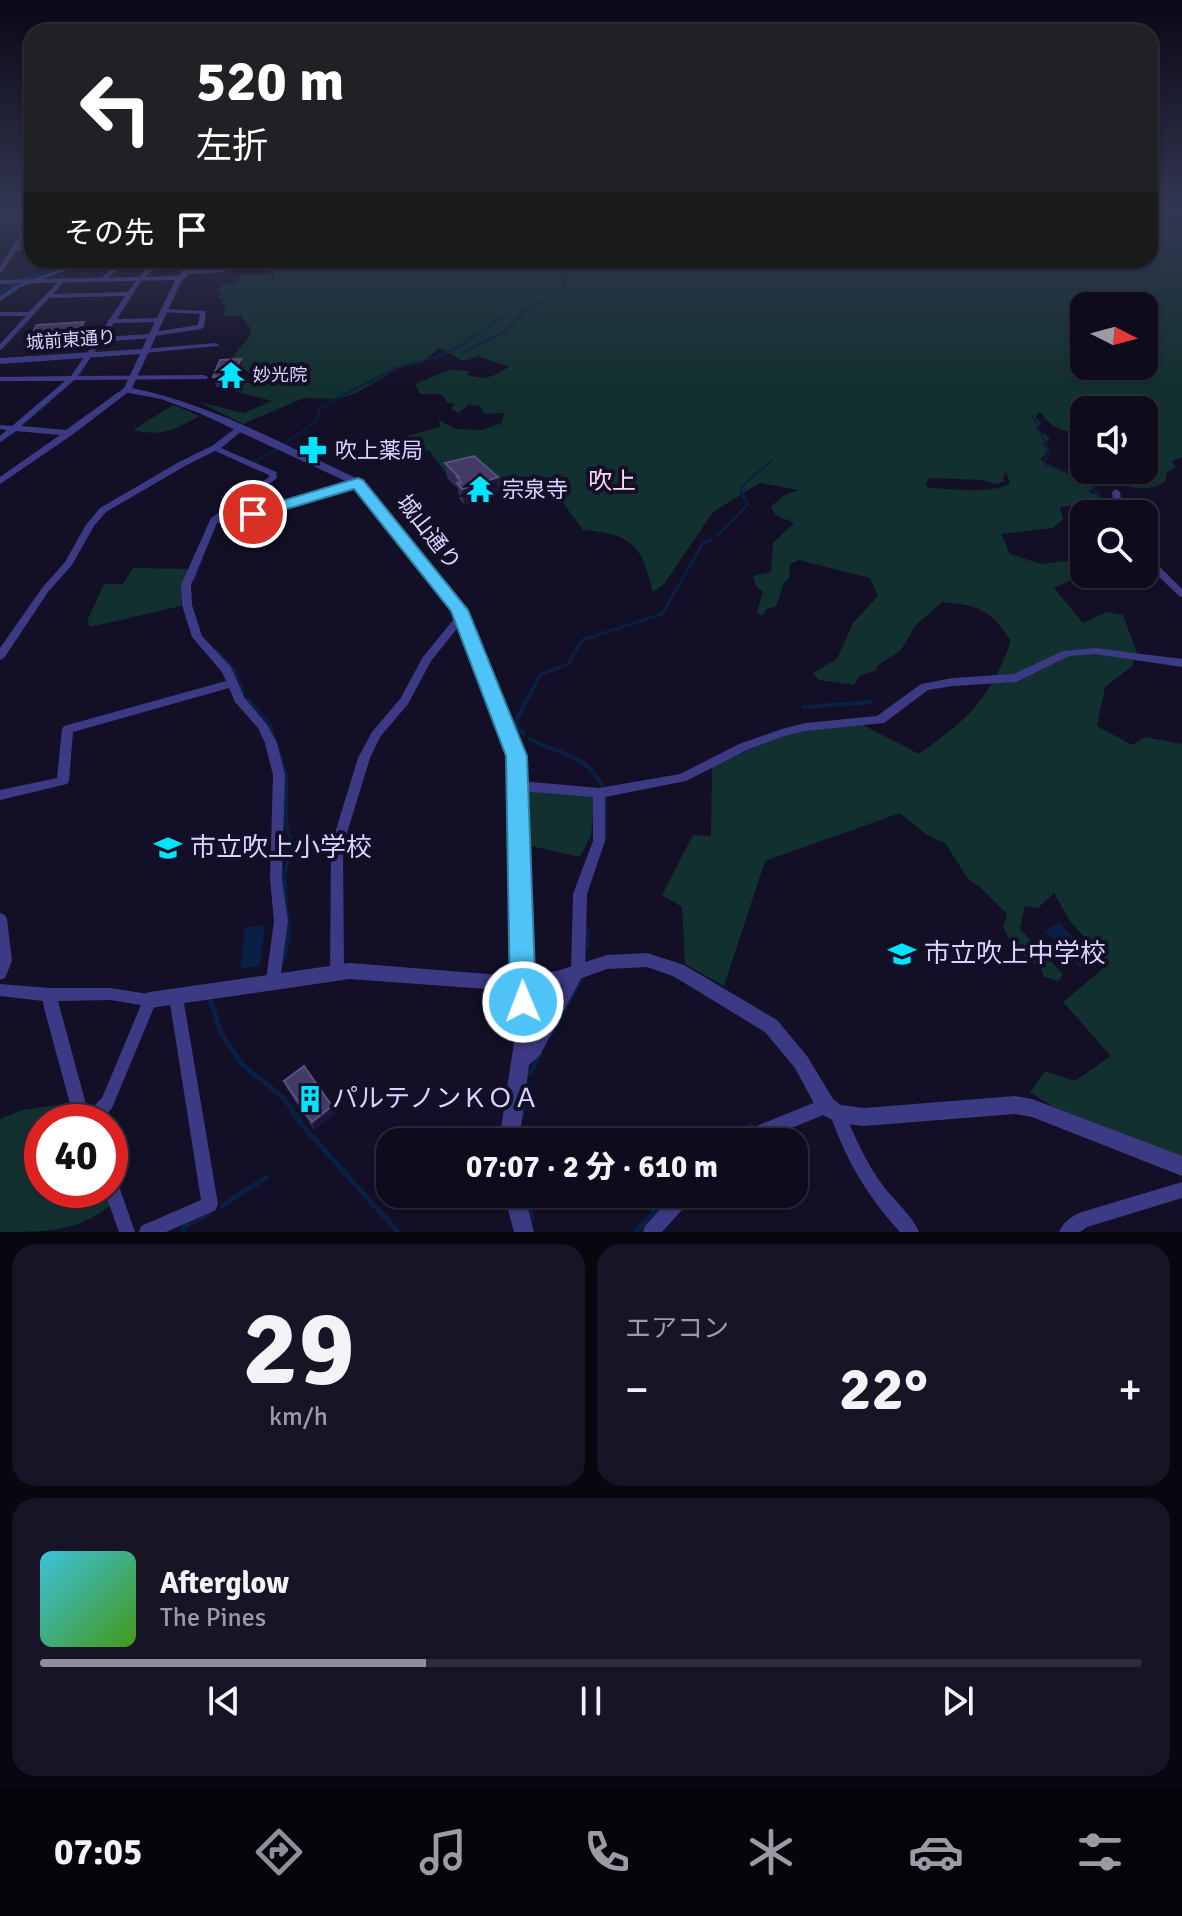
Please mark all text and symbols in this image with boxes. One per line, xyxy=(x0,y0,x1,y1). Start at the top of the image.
text: 520 m xyxy=(196,47,344,116)
icon: left xyxy=(64,56,168,160)
text: 左折 xyxy=(196,124,268,169)
icon: arrive xyxy=(170,208,214,252)
text: その先 xyxy=(64,215,154,252)
north arrow xyxy=(1070,292,1158,380)
map controls xyxy=(1070,292,1158,588)
street label: 城前東通り xyxy=(25,326,117,354)
temple icon: 妙光院 xyxy=(216,360,246,390)
place label: 妙光院 xyxy=(253,364,307,386)
button: sound xyxy=(1070,396,1158,484)
pharmacy icon: 吹上薬局 xyxy=(298,435,328,465)
place label: 吹上薬局 xyxy=(335,437,423,464)
district label: 吹上 xyxy=(588,466,636,496)
temple icon: 宗泉寺 xyxy=(465,474,495,504)
place label: 宗泉寺 xyxy=(502,476,568,503)
pin xyxy=(219,480,287,548)
street label: 城山通り xyxy=(391,489,467,575)
icon: arrive xyxy=(231,492,275,536)
button: search xyxy=(1070,500,1158,588)
place label: 市立吹上小学校 xyxy=(190,832,372,864)
school or university icon: 市立吹上小学校 xyxy=(153,833,183,863)
place label: 市立吹上中学校 xyxy=(924,938,1106,970)
school or university icon: 市立吹上中学校 xyxy=(887,939,917,969)
position arrow xyxy=(481,960,565,1044)
place label: パルテノンＫＯＡ xyxy=(332,1083,539,1115)
building icon: パルテノンＫＯＡ xyxy=(295,1084,325,1114)
speed limit sign: 40 xyxy=(24,1104,128,1208)
text: 07:07 · 2 分 · 610 m xyxy=(466,1149,718,1186)
text: 29 xyxy=(242,1285,355,1413)
text: エアコン xyxy=(625,1313,729,1345)
text: 22° xyxy=(839,1353,928,1427)
text: − xyxy=(625,1363,649,1417)
text: + xyxy=(1118,1363,1142,1417)
text: km/h xyxy=(269,1401,328,1433)
text: Afterglow xyxy=(160,1565,289,1602)
text: The Pines xyxy=(160,1602,266,1634)
icon: previous xyxy=(202,1679,246,1723)
icon: pause xyxy=(569,1679,613,1723)
icon: next xyxy=(936,1679,980,1723)
icon: directions xyxy=(251,1824,307,1880)
icon: music xyxy=(415,1824,471,1880)
icon: phone xyxy=(579,1824,635,1880)
icon: climate xyxy=(743,1824,799,1880)
icon: car xyxy=(908,1824,964,1880)
icon: filters xyxy=(1072,1824,1128,1880)
text: 07:05 xyxy=(54,1830,142,1875)

